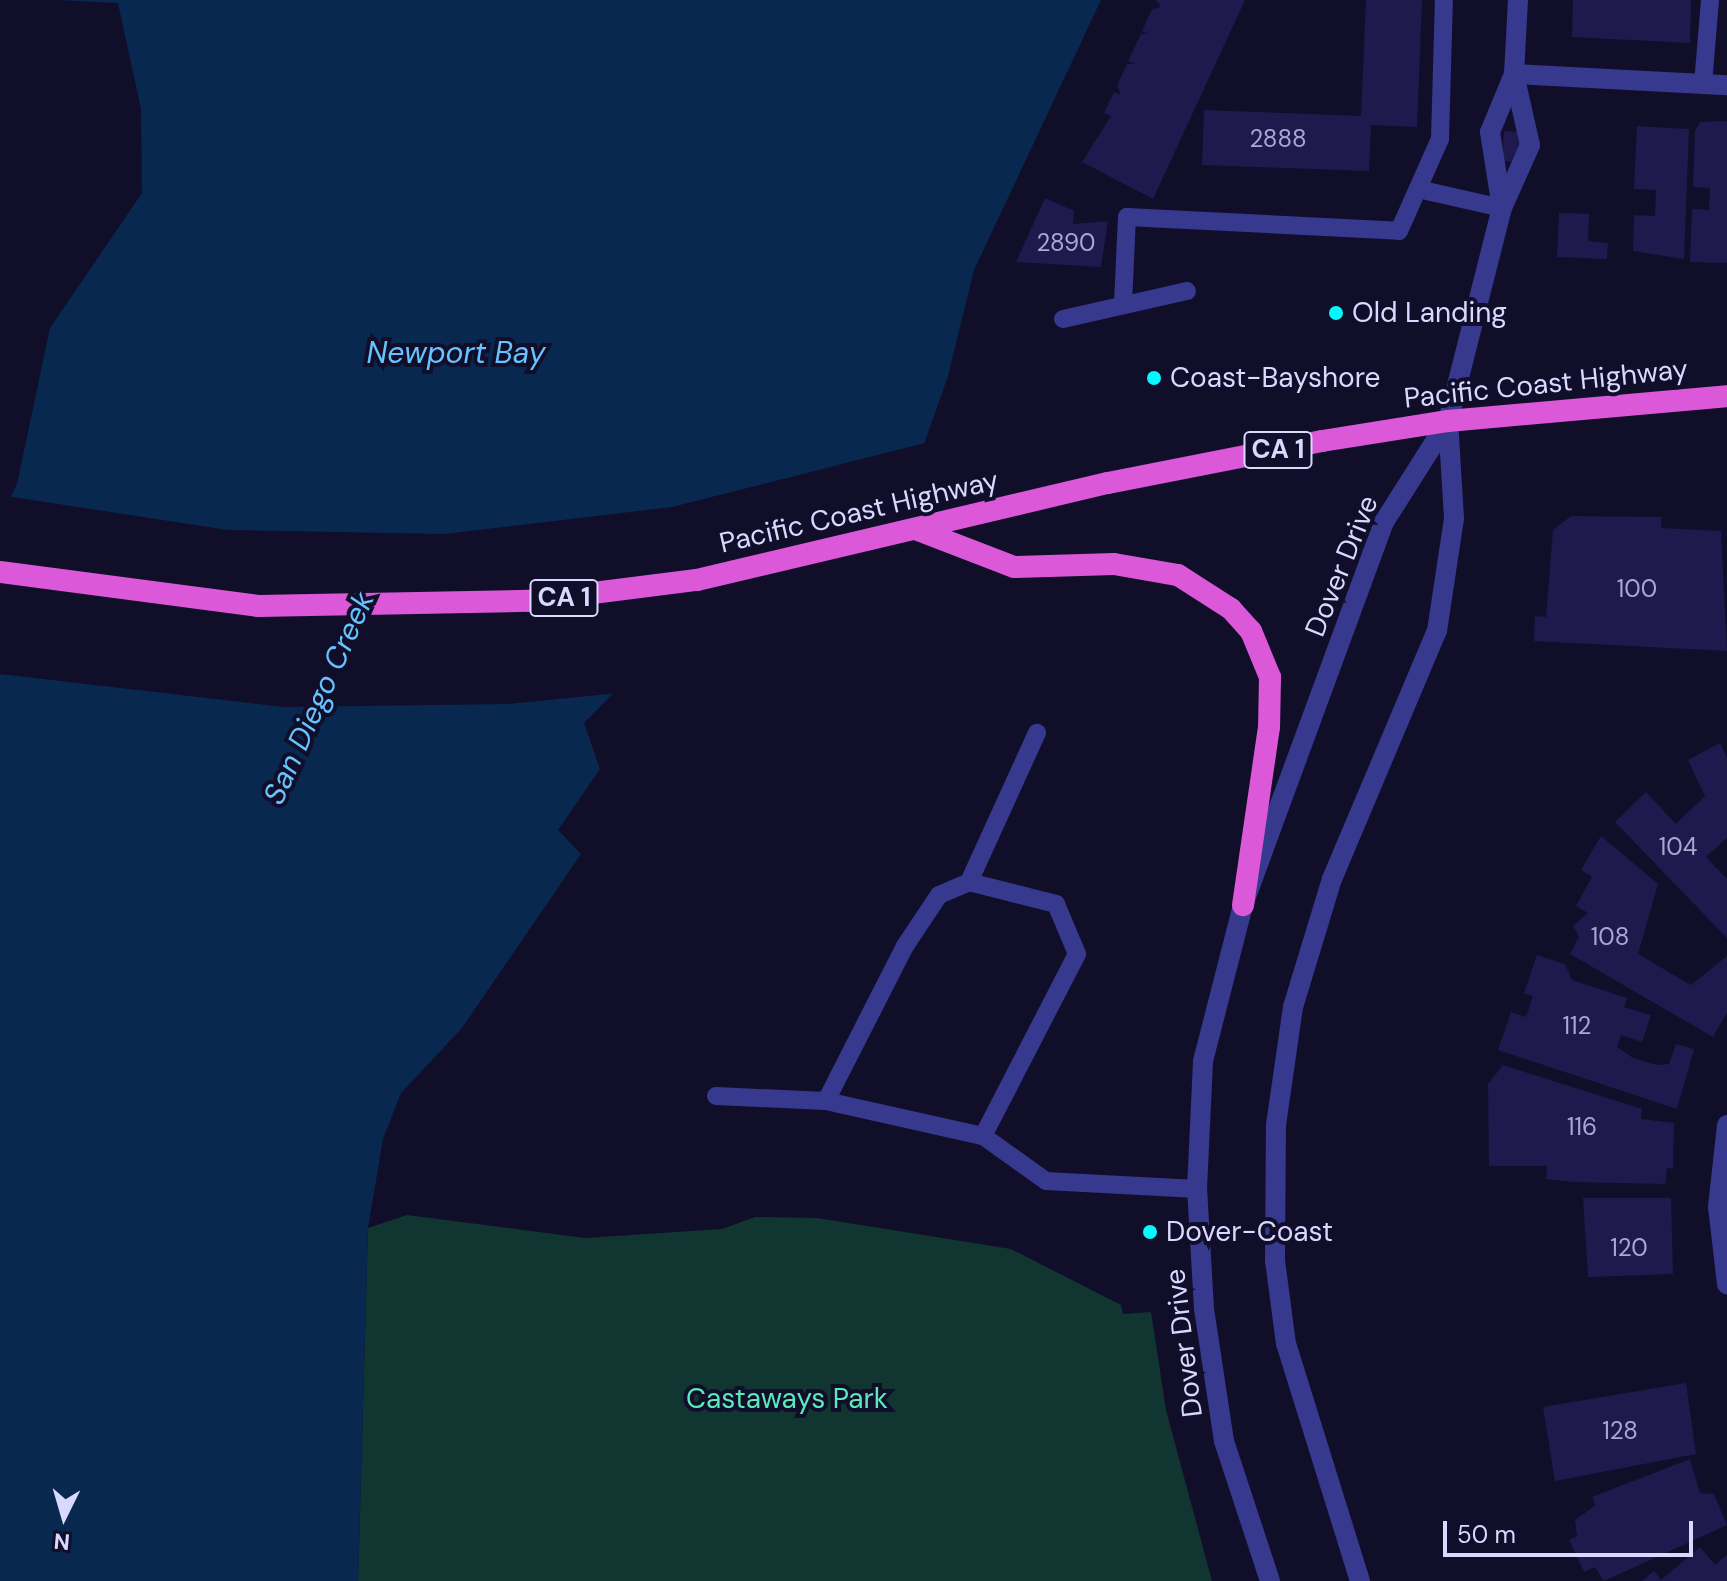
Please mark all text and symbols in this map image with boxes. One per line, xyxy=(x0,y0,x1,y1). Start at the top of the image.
house number: 2888 xyxy=(1249,125,1307,153)
house number: 2890 xyxy=(1037,229,1095,257)
place label: Old Landing xyxy=(1352,296,1507,330)
marker: Old Landing xyxy=(1327,304,1345,322)
water label: Newport Bay xyxy=(367,335,545,371)
street label: Pacific Coast Highway xyxy=(1402,352,1690,416)
place label: Coast-Bayshore xyxy=(1170,361,1380,395)
marker: Coast-Bayshore xyxy=(1145,369,1163,387)
road number: CA 1 xyxy=(1242,428,1314,472)
street label: Pacific Coast Highway xyxy=(716,464,1002,560)
street label: Dover Drive xyxy=(1298,491,1386,641)
house number: 100 xyxy=(1617,575,1657,603)
road number: CA 1 xyxy=(528,576,600,620)
water label: San Diego Creek xyxy=(256,586,382,810)
house number: 104 xyxy=(1659,833,1697,861)
house number: 108 xyxy=(1591,923,1629,951)
house number: 112 xyxy=(1563,1012,1591,1040)
house number: 116 xyxy=(1567,1113,1597,1141)
place label: Dover-Coast xyxy=(1166,1215,1333,1249)
marker: Dover-Coast xyxy=(1141,1223,1159,1241)
house number: 120 xyxy=(1610,1234,1648,1262)
street label: Dover Drive xyxy=(1158,1267,1210,1419)
park label: Castaways Park xyxy=(686,1382,888,1416)
house number: 128 xyxy=(1602,1417,1638,1445)
north arrow xyxy=(24,1477,104,1557)
scale bar xyxy=(1447,1505,1697,1555)
text: 50 m xyxy=(1457,1519,1516,1550)
text: N xyxy=(53,1526,71,1557)

